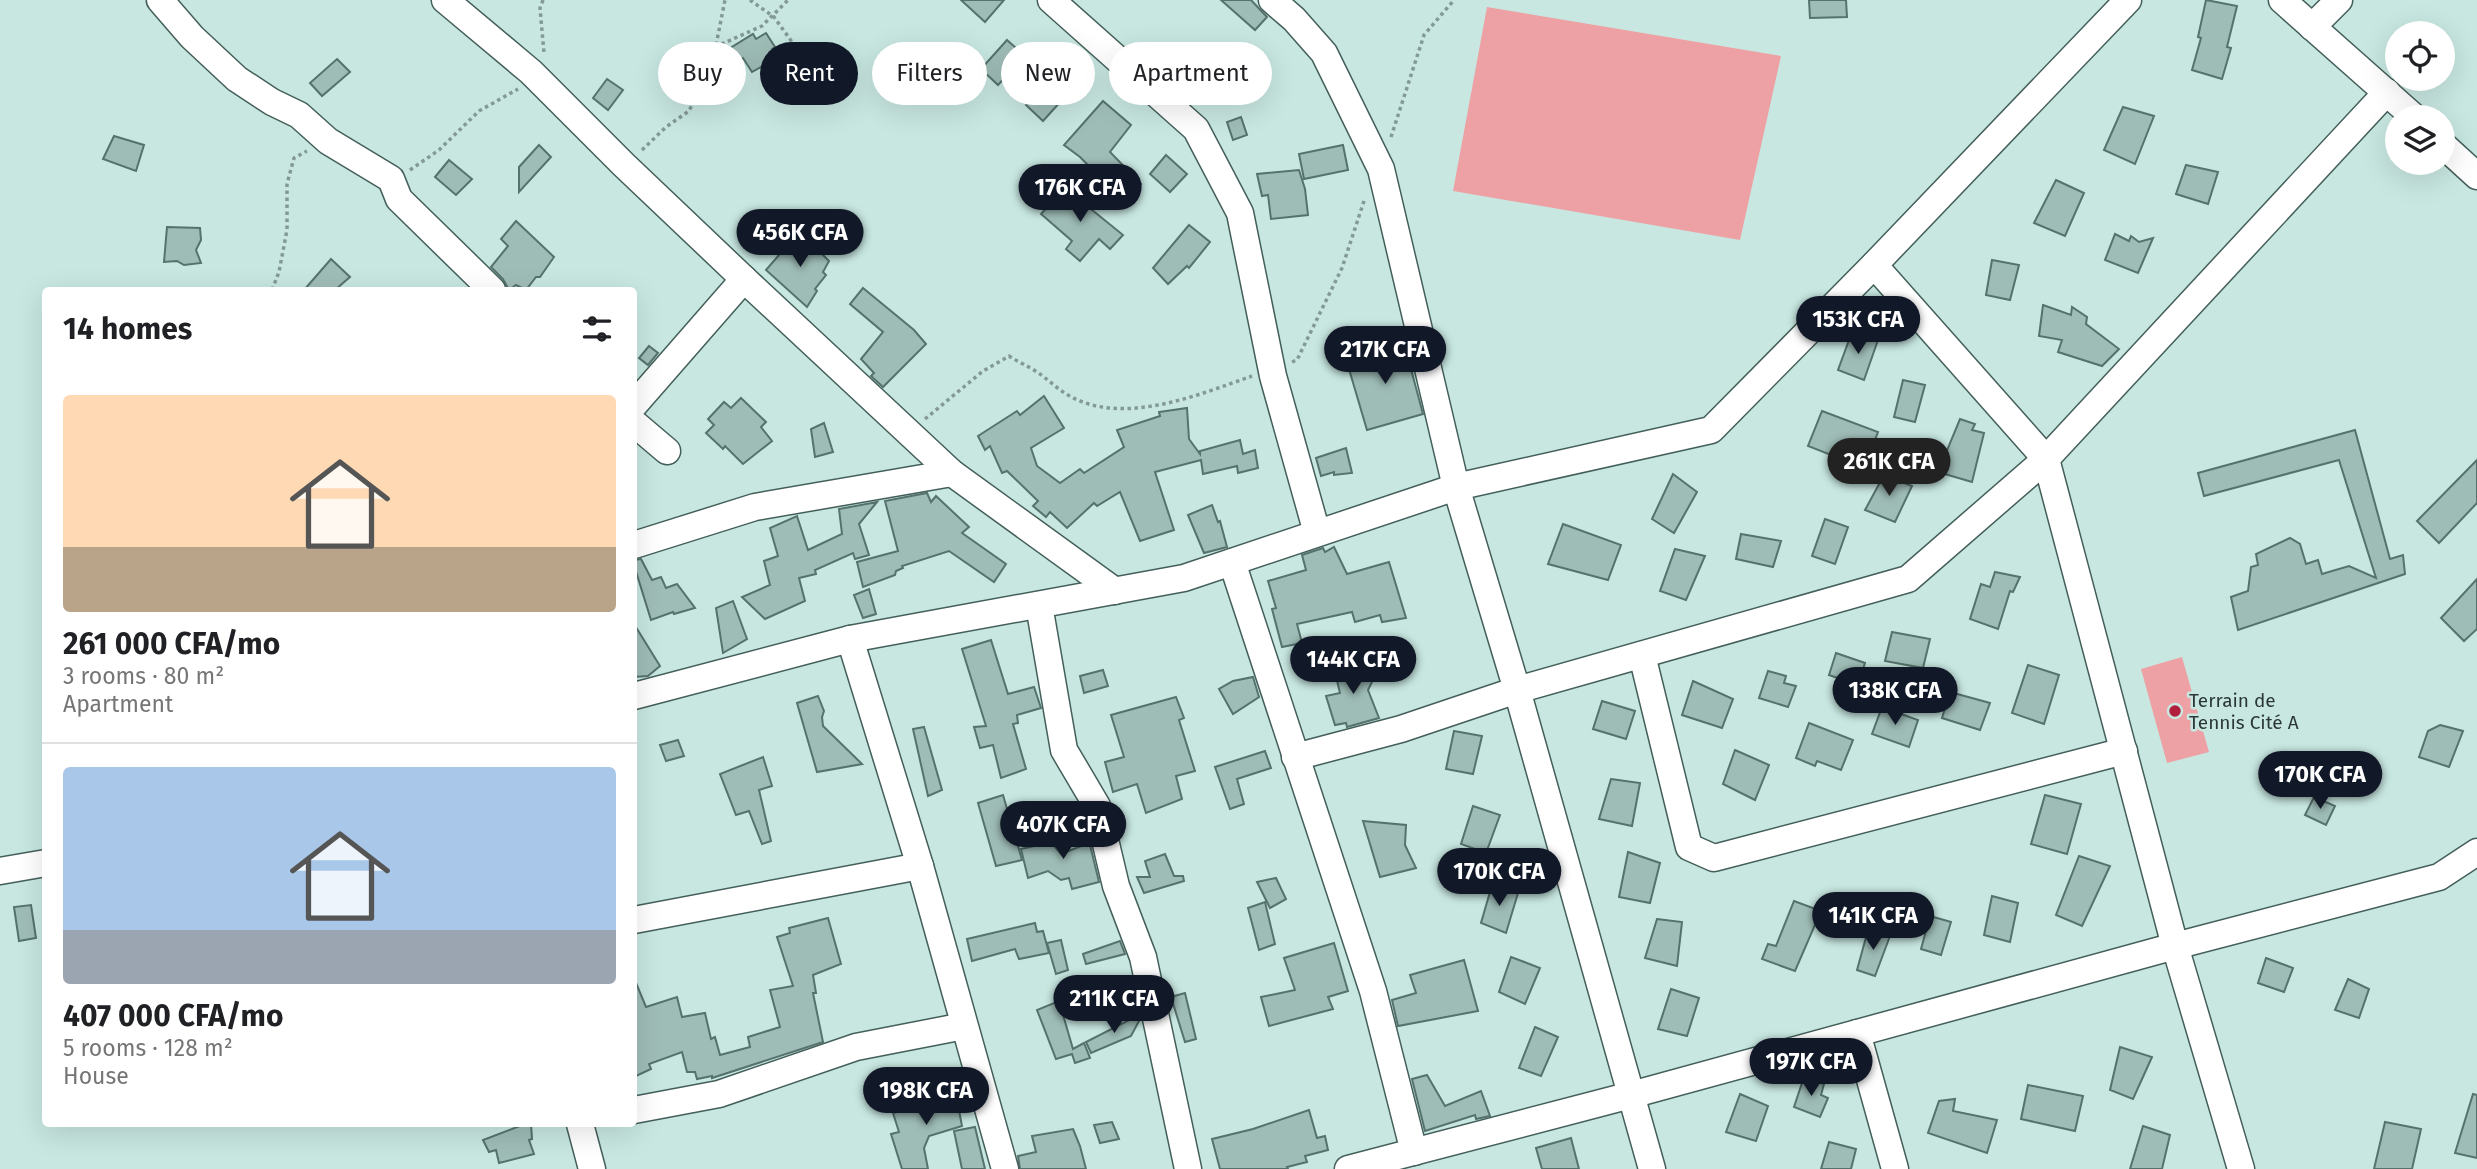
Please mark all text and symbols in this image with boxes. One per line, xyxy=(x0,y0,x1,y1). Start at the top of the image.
map controls xyxy=(2385,21,2455,175)
button: locate xyxy=(2385,21,2455,91)
chip: Buy xyxy=(658,42,746,105)
chip: Rent xyxy=(760,42,858,105)
chip: Filters xyxy=(872,42,987,105)
chip: New xyxy=(1001,42,1095,105)
chip: Apartment xyxy=(1109,42,1272,105)
button: layers xyxy=(2385,105,2455,175)
pin: 176K CFA xyxy=(1008,164,1152,224)
text: 176K CFA xyxy=(1035,173,1125,201)
pin: 456K CFA xyxy=(728,210,872,269)
text: 456K CFA xyxy=(753,218,847,246)
pin: 153K CFA xyxy=(1786,296,1930,356)
text: 153K CFA xyxy=(1812,305,1904,333)
icon: filters xyxy=(578,310,616,348)
text: 14 homes xyxy=(63,311,192,347)
pin: 217K CFA xyxy=(1313,326,1457,386)
text: 217K CFA xyxy=(1340,335,1430,363)
pin: 261K CFA xyxy=(1817,438,1961,498)
icon: home xyxy=(277,441,403,567)
text: 261K CFA xyxy=(1843,447,1935,475)
text: 261 000 CFA/mo xyxy=(63,626,280,662)
pin: 144K CFA xyxy=(1281,636,1425,696)
text: 144K CFA xyxy=(1306,645,1400,673)
text: 3 rooms · 80 m² xyxy=(63,662,224,690)
pin: 138K CFA xyxy=(1823,668,1967,727)
text: 138K CFA xyxy=(1849,676,1941,704)
place label: Terrain de Tennis Cité A xyxy=(2189,689,2299,734)
text: Apartment xyxy=(63,690,173,718)
marker: Terrain de Tennis Cité A xyxy=(2167,703,2183,719)
pin: 170K CFA xyxy=(2248,752,2392,811)
text: 170K CFA xyxy=(2274,760,2366,788)
pin: 407K CFA xyxy=(991,802,1135,861)
text: 407K CFA xyxy=(1016,810,1110,838)
icon: home xyxy=(277,813,403,939)
pin: 170K CFA xyxy=(1427,848,1571,908)
text: 170K CFA xyxy=(1453,857,1545,885)
pin: 141K CFA xyxy=(1801,892,1945,952)
text: 141K CFA xyxy=(1828,901,1918,929)
pin: 211K CFA xyxy=(1042,976,1186,1035)
text: 211K CFA xyxy=(1069,984,1159,1012)
text: 407 000 CFA/mo xyxy=(63,998,283,1034)
text: 5 rooms · 128 m² xyxy=(63,1034,233,1062)
pin: 197K CFA xyxy=(1739,1038,1883,1098)
text: 197K CFA xyxy=(1766,1047,1856,1075)
text: House xyxy=(63,1062,129,1090)
pin: 198K CFA xyxy=(854,1068,998,1127)
text: 198K CFA xyxy=(879,1076,973,1104)

